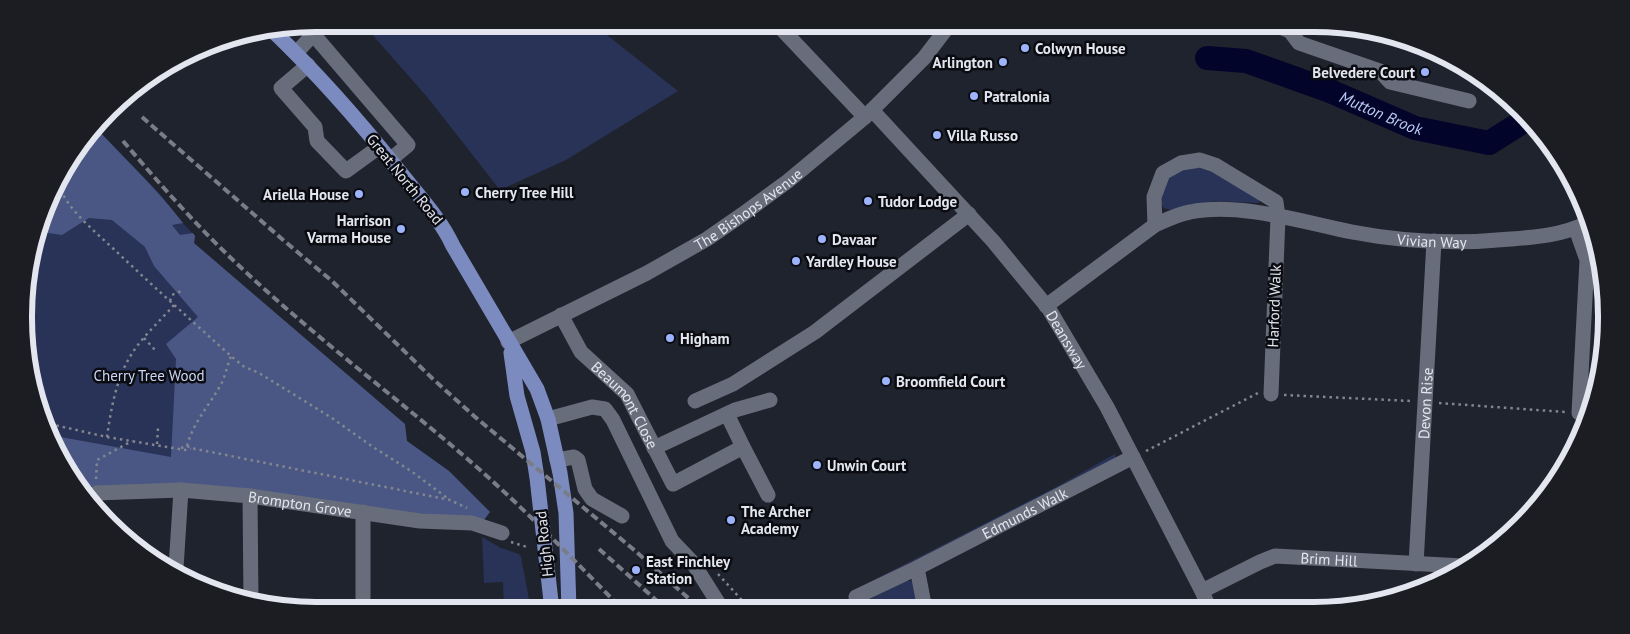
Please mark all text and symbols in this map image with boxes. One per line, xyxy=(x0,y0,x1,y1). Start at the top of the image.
place label: Colwyn House xyxy=(1035,39,1126,58)
marker: Colwyn House xyxy=(1019,42,1031,54)
place label: Arlington xyxy=(933,53,993,72)
marker: Arlington xyxy=(997,56,1009,68)
place label: Belvedere Court xyxy=(1312,63,1416,82)
marker: Belvedere Court xyxy=(1419,66,1431,78)
water label: Mutton Brook xyxy=(1337,86,1425,139)
place label: Patralonia xyxy=(984,87,1050,106)
marker: Patralonia xyxy=(968,90,980,102)
place label: Villa Russo xyxy=(946,126,1018,145)
marker: Villa Russo xyxy=(931,129,943,141)
street label: Great North Road xyxy=(363,130,447,228)
street label: The Bishops Avenue xyxy=(691,164,806,254)
place label: Cherry Tree Hill xyxy=(475,183,574,202)
place label: Ariella House xyxy=(263,185,349,204)
marker: Cherry Tree Hill xyxy=(459,186,471,198)
marker: Ariella House xyxy=(353,188,365,200)
place label: Tudor Lodge xyxy=(878,192,958,211)
marker: Tudor Lodge xyxy=(862,195,874,207)
place label: Harrison Varma House xyxy=(306,211,391,247)
marker: Harrison Varma House xyxy=(395,223,407,235)
street label: Vivian Way xyxy=(1395,229,1467,251)
place label: Davaar xyxy=(832,230,877,249)
marker: Davaar xyxy=(816,233,828,245)
place label: Yardley House xyxy=(805,252,897,271)
marker: Yardley House xyxy=(790,255,802,267)
street label: Harford Walk xyxy=(1263,263,1285,348)
street label: Deansway xyxy=(1042,307,1092,372)
place label: Higham xyxy=(680,329,730,348)
marker: Higham xyxy=(664,332,676,344)
street label: Beaumont Close xyxy=(588,357,663,452)
park label: Cherry Tree Wood xyxy=(93,366,205,385)
street label: Devon Rise xyxy=(1413,367,1436,439)
place label: Broomfield Court xyxy=(896,372,1006,391)
marker: Broomfield Court xyxy=(880,375,892,387)
place label: Unwin Court xyxy=(827,456,907,475)
marker: Unwin Court xyxy=(811,459,823,471)
street label: Edmunds Walk xyxy=(978,483,1071,543)
street label: Brompton Grove xyxy=(247,486,353,520)
place label: The Archer Academy xyxy=(741,502,811,538)
street label: High Road xyxy=(531,510,557,578)
marker: The Archer Academy xyxy=(725,514,737,526)
street label: Brim Hill xyxy=(1300,548,1359,570)
place label: East Finchley Station xyxy=(646,552,731,588)
marker: East Finchley Station xyxy=(630,564,642,576)

